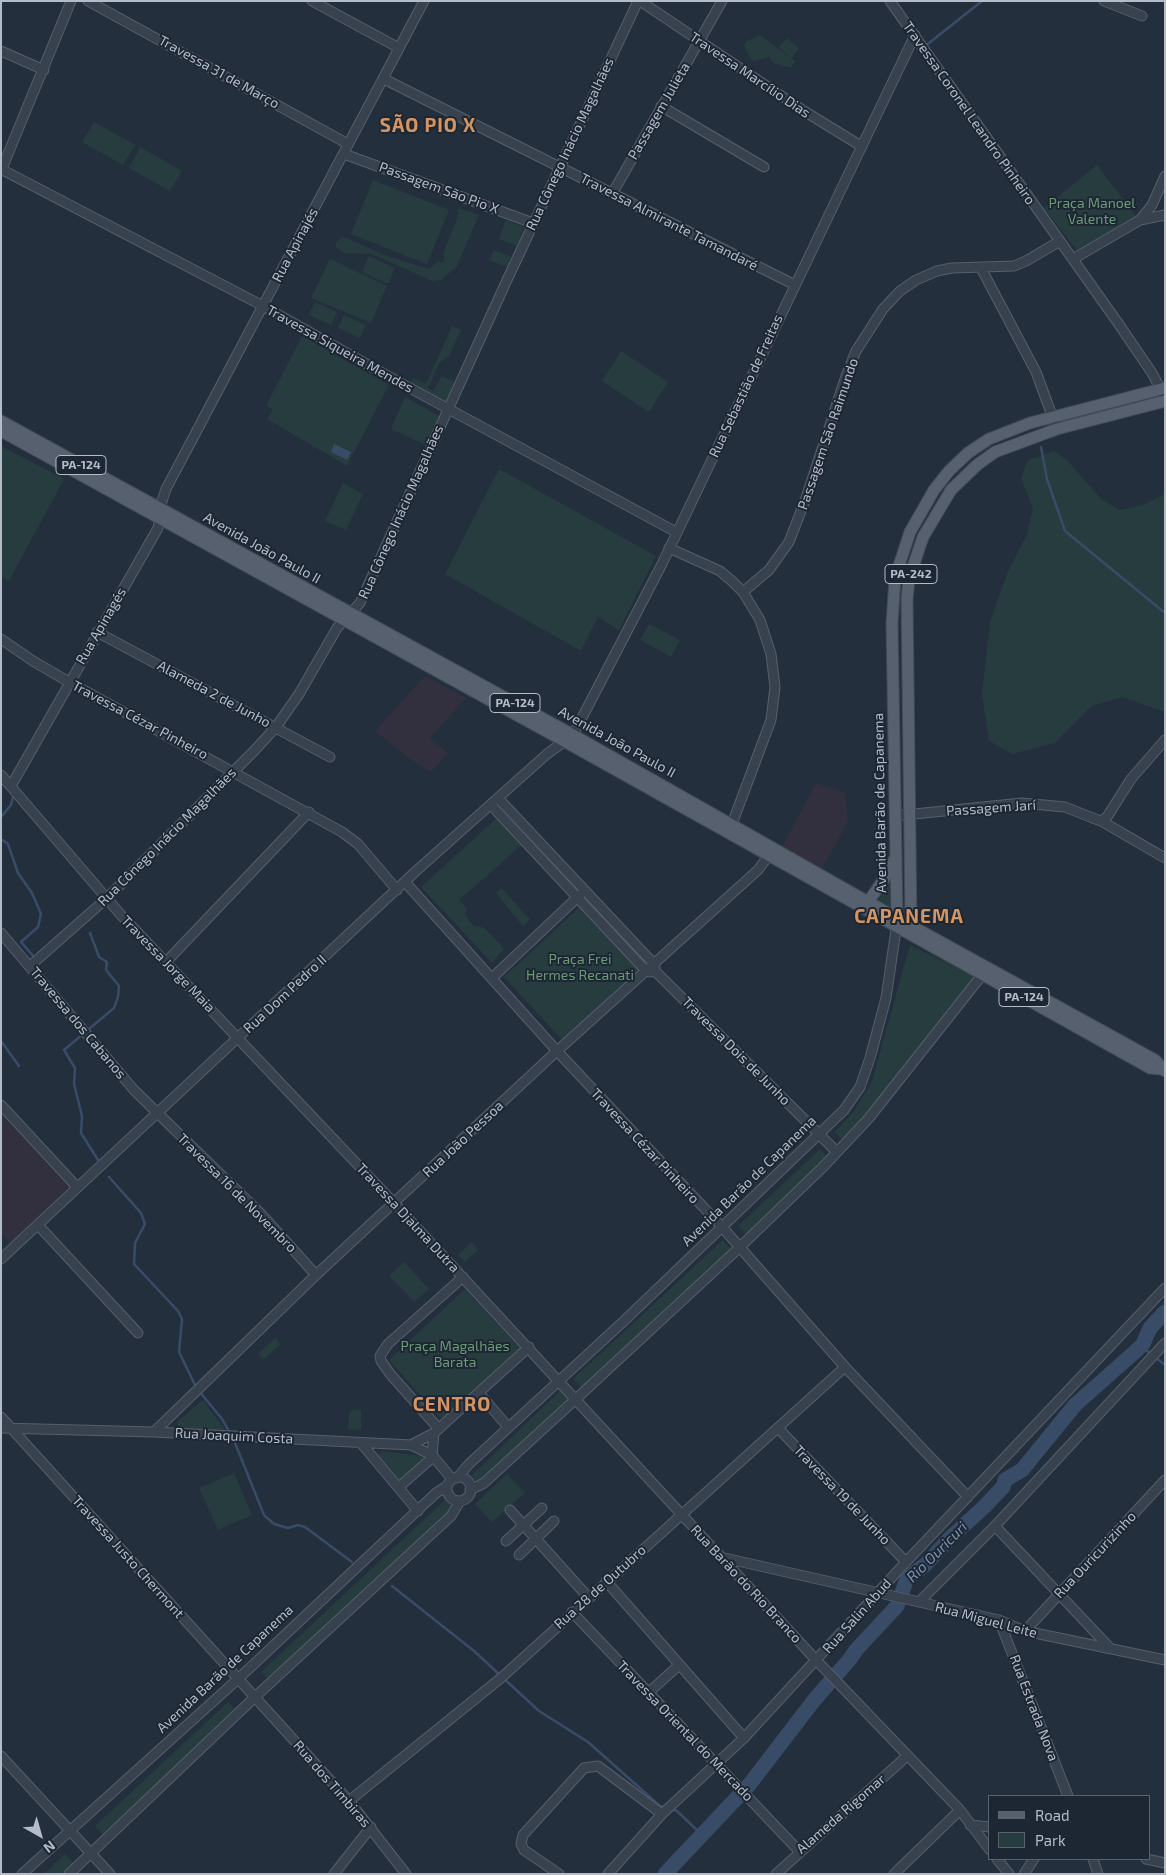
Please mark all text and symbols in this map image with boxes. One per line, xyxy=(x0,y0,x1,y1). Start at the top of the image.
street label: Travessa Coronel Leandro Pinheiro xyxy=(899,18,1039,208)
street label: Travessa Marcílio Dias xyxy=(686,28,814,122)
street label: Travessa 31 de Março xyxy=(156,32,282,112)
street label: Rua Cônego Inácio Magalhães xyxy=(523,55,617,233)
street label: Passagem Julieta xyxy=(624,59,694,163)
district label: SÃO PIO X xyxy=(379,115,477,137)
street label: Passagem São Pio X xyxy=(377,158,501,218)
street label: Travessa Almirante Tamandaré xyxy=(577,170,761,274)
park label: Praça Manoel Valente xyxy=(1049,195,1135,228)
street label: Rua Apinajés xyxy=(268,205,322,285)
street label: Travessa Siqueira Mendes xyxy=(264,302,416,396)
street label: Rua Sebastião de Freitas xyxy=(705,312,787,460)
street label: Passagem São Raimundo xyxy=(794,356,862,512)
street label: Rua Cônego Inácio Magalhães xyxy=(355,422,447,602)
road number: PA-124 xyxy=(56,456,106,474)
street label: Avenida João Paulo II xyxy=(200,509,324,587)
road number: PA-242 xyxy=(885,564,937,584)
street label: Rua Apinagés xyxy=(72,585,130,667)
street label: Alameda 2 de Junho xyxy=(155,657,273,731)
street label: Travessa Cézar Pinheiro xyxy=(69,677,211,763)
road number: PA-124 xyxy=(490,694,540,712)
street label: Avenida João Paulo II xyxy=(555,703,679,781)
street label: Avenida Barão de Capanema xyxy=(870,713,890,893)
street label: Rua Cônego Inácio Magalhães xyxy=(94,764,240,910)
street label: Passagem Jarí xyxy=(946,796,1036,820)
district label: CAPANEMA xyxy=(853,906,965,928)
street label: Travessa Jorge Maia xyxy=(118,912,218,1016)
street label: Rua Dom Pedro II xyxy=(240,951,330,1037)
park label: Praça Frei Hermes Recanati xyxy=(526,951,634,984)
street label: Travessa dos Cabanos xyxy=(26,964,130,1082)
road number: PA-124 xyxy=(999,988,1049,1006)
street label: Travessa Dois de Junho xyxy=(678,993,794,1109)
street label: Travessa Cézar Pinheiro xyxy=(587,1085,703,1207)
street label: Rua João Pessoa xyxy=(419,1097,507,1181)
street label: Avenida Barão de Capanema xyxy=(678,1112,820,1250)
street label: Travessa 16 de Novembro xyxy=(174,1130,300,1256)
street label: Travessa Djalma Dutra xyxy=(353,1160,463,1276)
park label: Praça Magalhães Barata xyxy=(400,1338,510,1370)
district label: CENTRO xyxy=(412,1394,492,1416)
street label: Rua Joaquim Costa xyxy=(174,1425,294,1447)
street label: Travessa 19 de Junho xyxy=(790,1442,894,1548)
street label: Travessa Justo Chermont xyxy=(68,1492,188,1622)
street label: Rua Ouricurizinho xyxy=(1050,1508,1140,1602)
water label: Rio Ouricuri xyxy=(903,1518,971,1586)
street label: Rua Barão do Rio Branco xyxy=(687,1521,805,1647)
street label: Rua 28 de Outubro xyxy=(551,1541,649,1633)
street label: Rua Salin Abud xyxy=(819,1575,895,1657)
street label: Rua Miguel Leite xyxy=(933,1598,1039,1642)
street label: Avenida Barão de Capanema xyxy=(153,1601,297,1737)
street label: Rua Estrada Nova xyxy=(1006,1652,1062,1764)
street label: Travessa Oriental do Mercado xyxy=(613,1657,757,1805)
street label: Rua dos Timbiras xyxy=(290,1737,374,1831)
street label: Alameda Rigomar xyxy=(793,1771,889,1857)
legend xyxy=(988,1795,1151,1860)
text: Road xyxy=(1035,1806,1070,1824)
north arrow xyxy=(15,1810,65,1860)
text: Park xyxy=(1035,1831,1066,1849)
text: N xyxy=(40,1837,59,1857)

